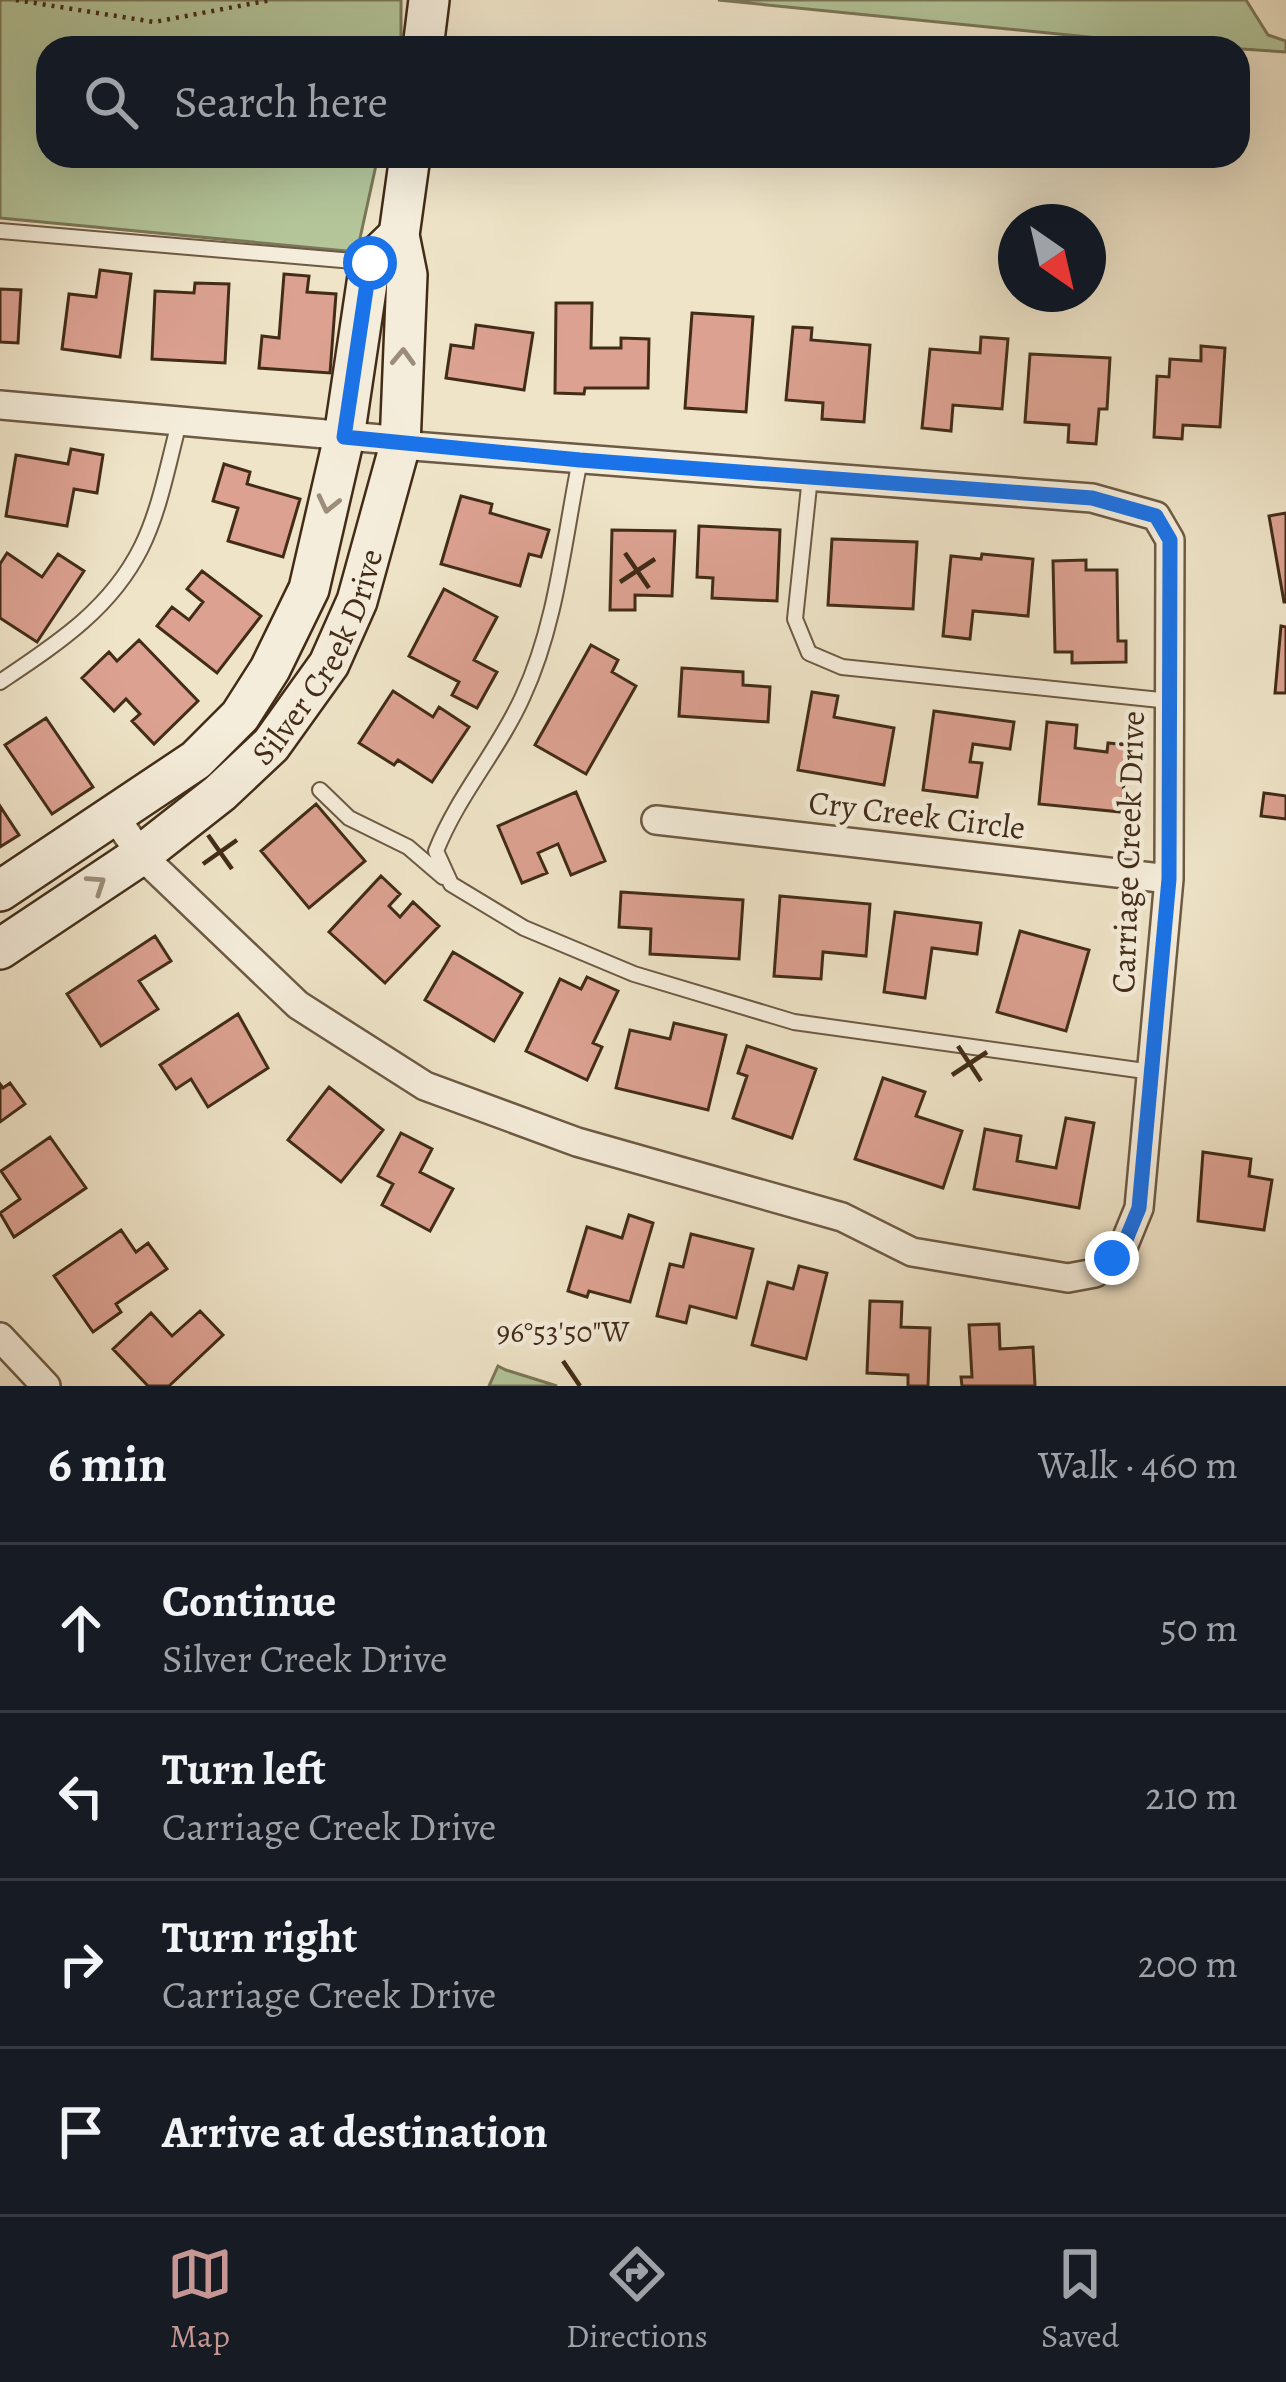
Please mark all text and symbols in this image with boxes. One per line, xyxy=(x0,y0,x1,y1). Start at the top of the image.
search box xyxy=(36,36,1250,168)
icon: search xyxy=(78,69,144,135)
text: Search here xyxy=(174,71,388,133)
north arrow xyxy=(998,204,1106,312)
route start xyxy=(343,236,397,290)
one-way arrow xyxy=(390,347,416,366)
one-way arrow xyxy=(317,494,342,514)
street label: Silver Creek Drive xyxy=(242,544,393,775)
street label: Carriage Creek Drive xyxy=(1100,710,1155,994)
street label: Cry Creek Circle xyxy=(806,779,1028,850)
one-way arrow xyxy=(84,877,106,899)
route end xyxy=(1085,1231,1139,1285)
text: 96°53'50"W xyxy=(496,1312,630,1352)
text: 6 min xyxy=(48,1429,167,1499)
text: Walk · 460 m xyxy=(1038,1438,1238,1491)
text: Continue xyxy=(162,1570,336,1632)
icon: ahead xyxy=(48,1595,114,1661)
text: 50 m xyxy=(1160,1601,1238,1654)
text: Silver Creek Drive xyxy=(162,1632,447,1685)
text: Turn left xyxy=(162,1738,326,1800)
icon: left xyxy=(48,1763,114,1829)
text: 210 m xyxy=(1145,1769,1238,1822)
text: Carriage Creek Drive xyxy=(162,1800,496,1853)
text: Turn right xyxy=(162,1906,357,1968)
icon: right xyxy=(48,1931,114,1997)
text: 200 m xyxy=(1138,1937,1238,1990)
text: Carriage Creek Drive xyxy=(162,1968,496,2021)
icon: arrive xyxy=(48,2099,114,2165)
text: Arrive at destination xyxy=(162,2101,548,2163)
tab: Map xyxy=(167,2241,233,2358)
tab: Directions xyxy=(566,2241,708,2358)
tab: Saved xyxy=(1041,2241,1119,2358)

